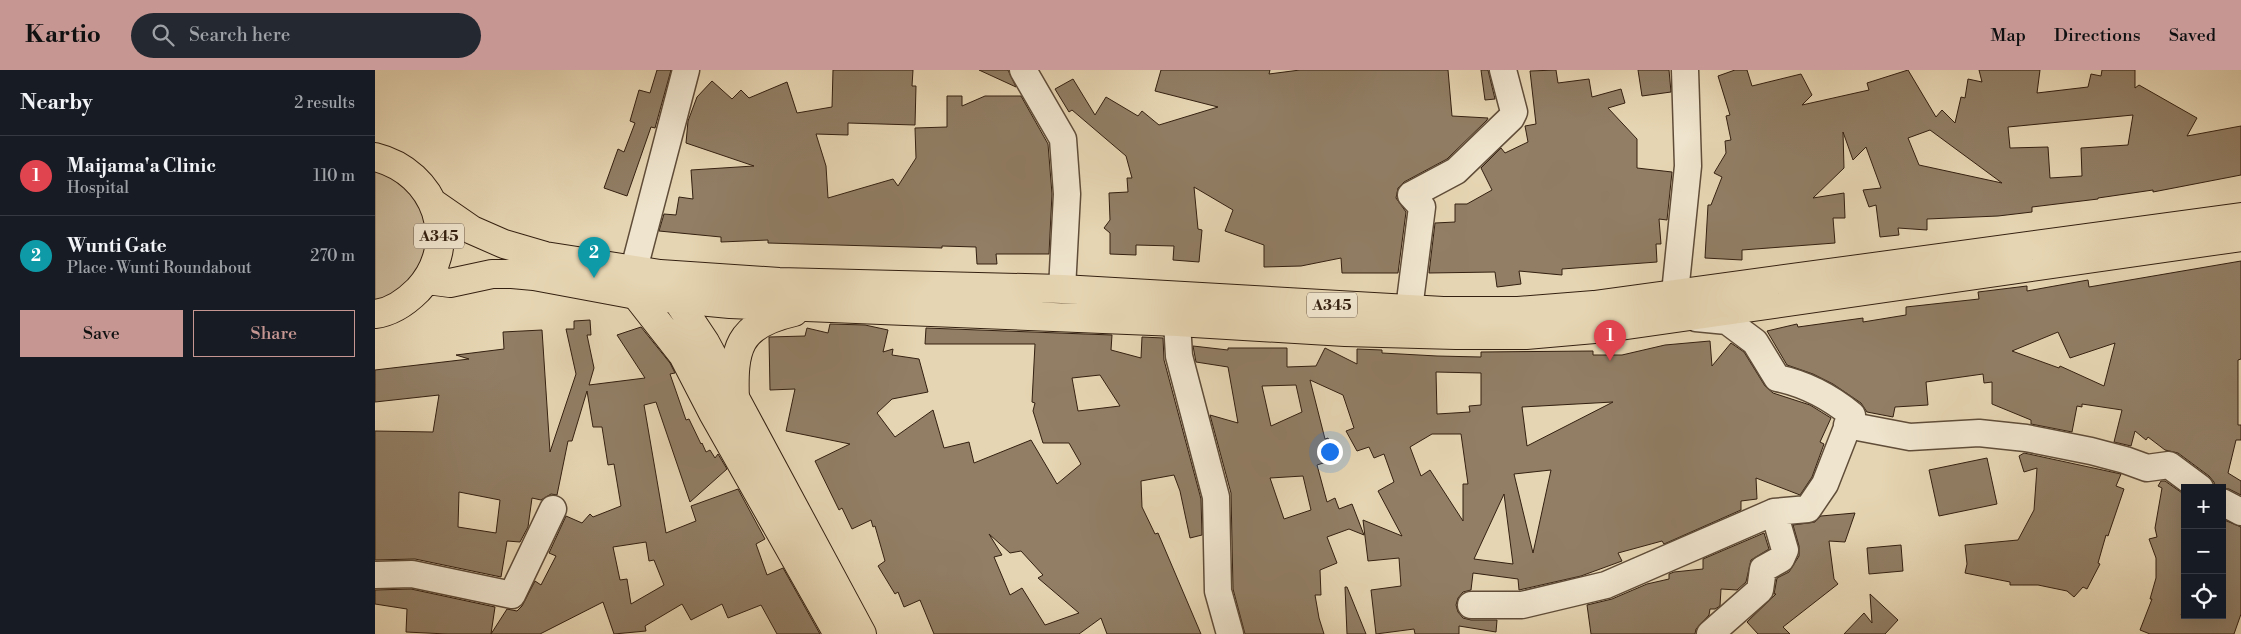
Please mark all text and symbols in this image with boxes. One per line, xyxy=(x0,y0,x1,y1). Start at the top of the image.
search box xyxy=(131,13,481,58)
text: Kartio xyxy=(25,20,101,50)
icon: search xyxy=(149,21,177,49)
text: Search here xyxy=(189,23,290,47)
text: Map xyxy=(1990,24,2026,47)
text: Directions xyxy=(2054,24,2141,47)
text: Saved xyxy=(2169,24,2216,47)
text: Nearby xyxy=(20,90,93,116)
text: 2 results xyxy=(294,93,355,113)
text: Maijama'a Clinic xyxy=(67,154,216,178)
text: 1 xyxy=(32,166,40,186)
text: 110 m xyxy=(313,166,355,186)
text: Hospital xyxy=(67,178,129,198)
road number: A345 xyxy=(414,224,464,248)
text: Wunti Gate xyxy=(67,234,167,258)
pin: 2 xyxy=(578,237,610,278)
text: 2 xyxy=(31,246,41,266)
text: 270 m xyxy=(310,246,355,266)
text: Place · Wunti Roundabout xyxy=(67,258,252,278)
road number: A345 xyxy=(1307,292,1357,318)
button: Save xyxy=(20,310,183,357)
button: Share xyxy=(193,310,355,357)
pin: 1 xyxy=(1594,320,1626,361)
your location xyxy=(1317,439,1343,465)
map controls xyxy=(2181,484,2226,619)
button: + xyxy=(2181,484,2226,529)
button: − xyxy=(2181,529,2226,574)
button: locate xyxy=(2181,574,2226,619)

